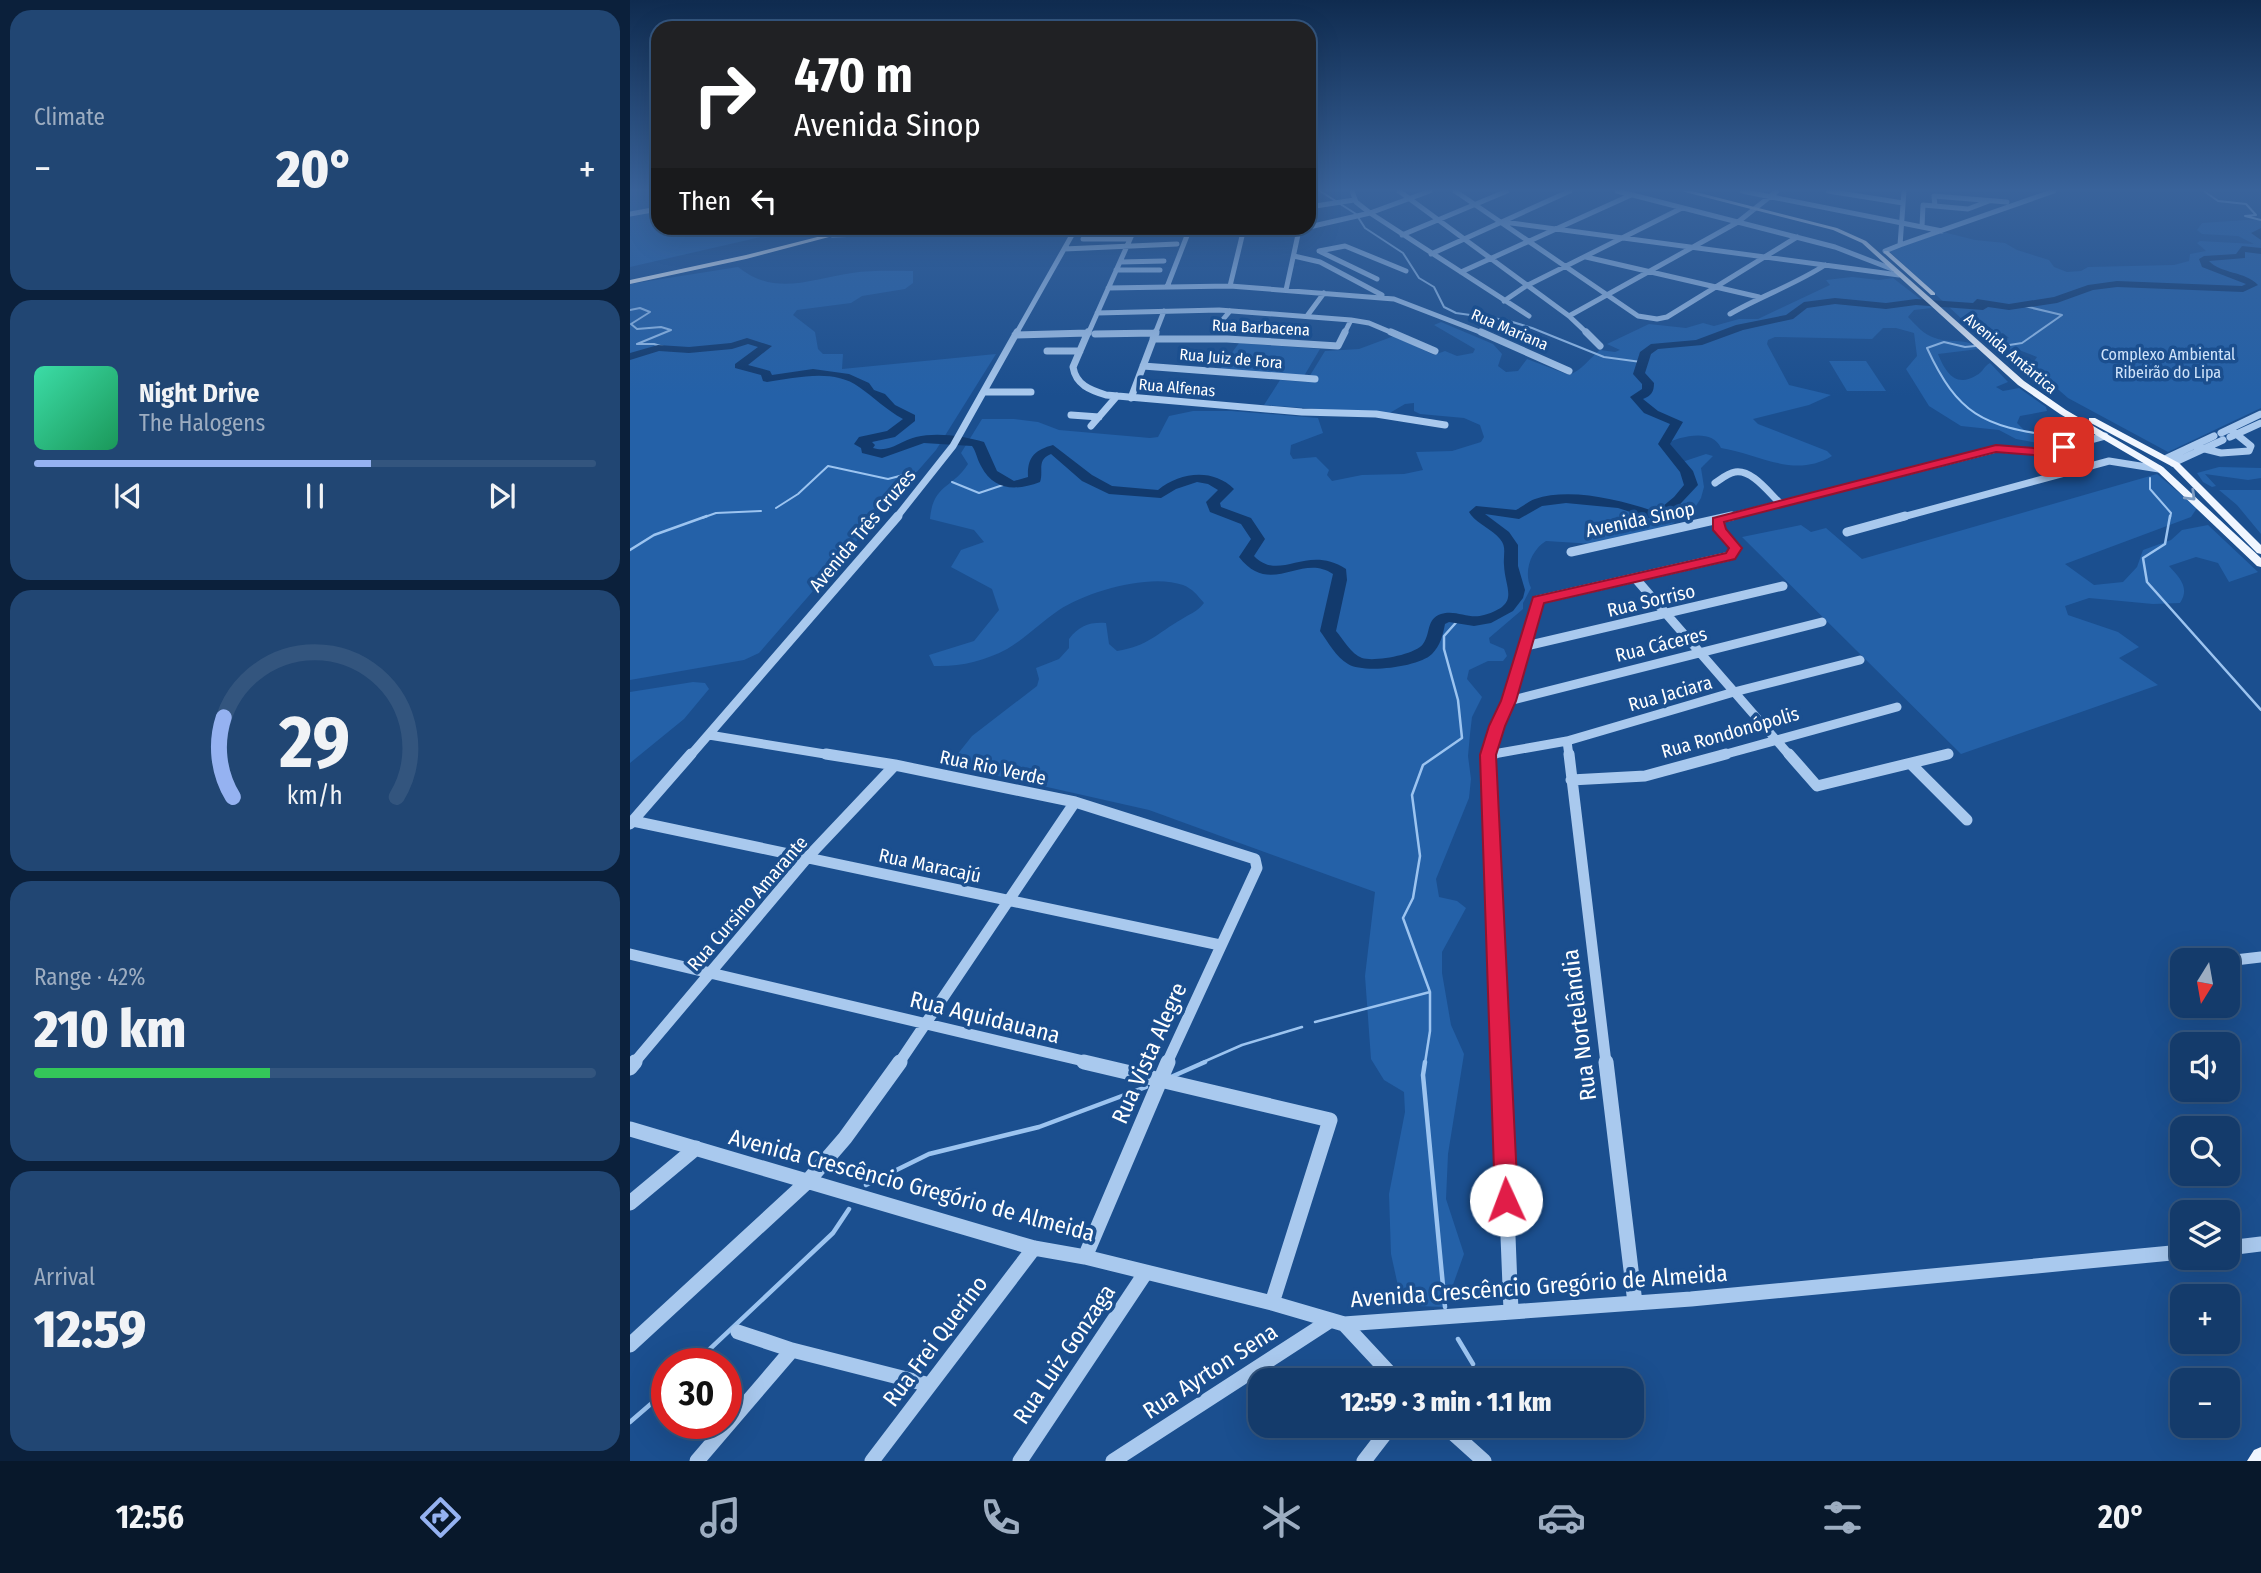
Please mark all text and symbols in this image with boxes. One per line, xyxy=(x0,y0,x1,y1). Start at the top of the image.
text: 470 m xyxy=(794,46,913,105)
icon: right xyxy=(679,49,770,140)
text: Climate xyxy=(34,103,105,131)
text: Avenida Sinop xyxy=(794,106,981,144)
text: 20° xyxy=(276,138,354,201)
text: − xyxy=(34,146,51,192)
text: + xyxy=(579,146,596,192)
icon: left xyxy=(745,182,783,220)
text: Then xyxy=(679,186,731,217)
street label: Rua Mariana xyxy=(1469,305,1551,354)
street label: Avenida Antártica xyxy=(1960,309,2061,398)
street label: Rua Barbacena xyxy=(1212,315,1310,340)
street label: Rua Juiz de Fora xyxy=(1179,345,1284,372)
park label: Complexo Ambiental Ribeirão do Lipa xyxy=(2101,345,2235,382)
street label: Rua Alfenas xyxy=(1138,375,1216,400)
text: Night Drive xyxy=(139,378,259,409)
text: The Halogens xyxy=(139,409,265,437)
pin xyxy=(2034,417,2094,477)
icon: arrive xyxy=(2045,428,2083,466)
street label: Avenida Três Cruzes xyxy=(804,464,921,597)
icon: previous xyxy=(109,477,147,515)
icon: pause xyxy=(296,477,334,515)
icon: next xyxy=(483,477,521,515)
one-way arrow xyxy=(2182,488,2195,501)
street label: Avenida Sinop xyxy=(1583,497,1697,542)
street label: Rua Sorriso xyxy=(1605,579,1697,622)
street label: Rua Cáceres xyxy=(1613,622,1709,667)
street label: Rua Jaciara xyxy=(1626,671,1715,716)
text: 29 xyxy=(279,699,350,786)
street label: Rua Rondonópolis xyxy=(1659,702,1802,763)
street label: Rua Rio Verde xyxy=(938,745,1048,790)
text: km/h xyxy=(287,780,343,810)
street label: Rua Cursino Amarante xyxy=(682,831,812,976)
street label: Rua Maracajú xyxy=(877,843,983,888)
street label: Rua Nortelândia xyxy=(1556,948,1602,1102)
north arrow xyxy=(2170,948,2240,1018)
map controls xyxy=(2170,948,2240,1438)
text: Range · 42% xyxy=(34,963,145,991)
street label: Rua Vista Alegre xyxy=(1105,978,1193,1128)
street label: Rua Aquidauana xyxy=(907,985,1063,1049)
text: 210 km xyxy=(34,998,186,1061)
button: sound xyxy=(2170,1032,2240,1102)
button: search xyxy=(2170,1116,2240,1186)
street label: Avenida Crescêncio Gregório de Almeida xyxy=(726,1123,1098,1247)
position arrow xyxy=(1469,1163,1543,1237)
button: layers xyxy=(2170,1200,2240,1270)
street label: Avenida Crescêncio Gregório de Almeida xyxy=(1349,1259,1729,1313)
text: Arrival xyxy=(34,1263,95,1291)
street label: Rua Frei Querino xyxy=(877,1270,993,1412)
street label: Rua Luiz Gonzaga xyxy=(1007,1279,1121,1429)
button: + xyxy=(2170,1284,2240,1354)
text: 12:59 xyxy=(34,1298,146,1361)
street label: Rua Ayrton Sena xyxy=(1138,1317,1282,1425)
speed limit sign: 30 xyxy=(651,1348,742,1439)
button: − xyxy=(2170,1368,2240,1438)
text: 12:59 · 3 min · 1.1 km xyxy=(1340,1387,1552,1418)
icon: directions xyxy=(416,1493,465,1542)
icon: music xyxy=(696,1493,745,1542)
icon: phone xyxy=(976,1493,1025,1542)
icon: climate xyxy=(1257,1493,1306,1542)
icon: car xyxy=(1537,1493,1586,1542)
icon: filters xyxy=(1818,1493,1867,1542)
text: 12:56 xyxy=(116,1498,184,1536)
text: 20° xyxy=(2098,1498,2145,1536)

